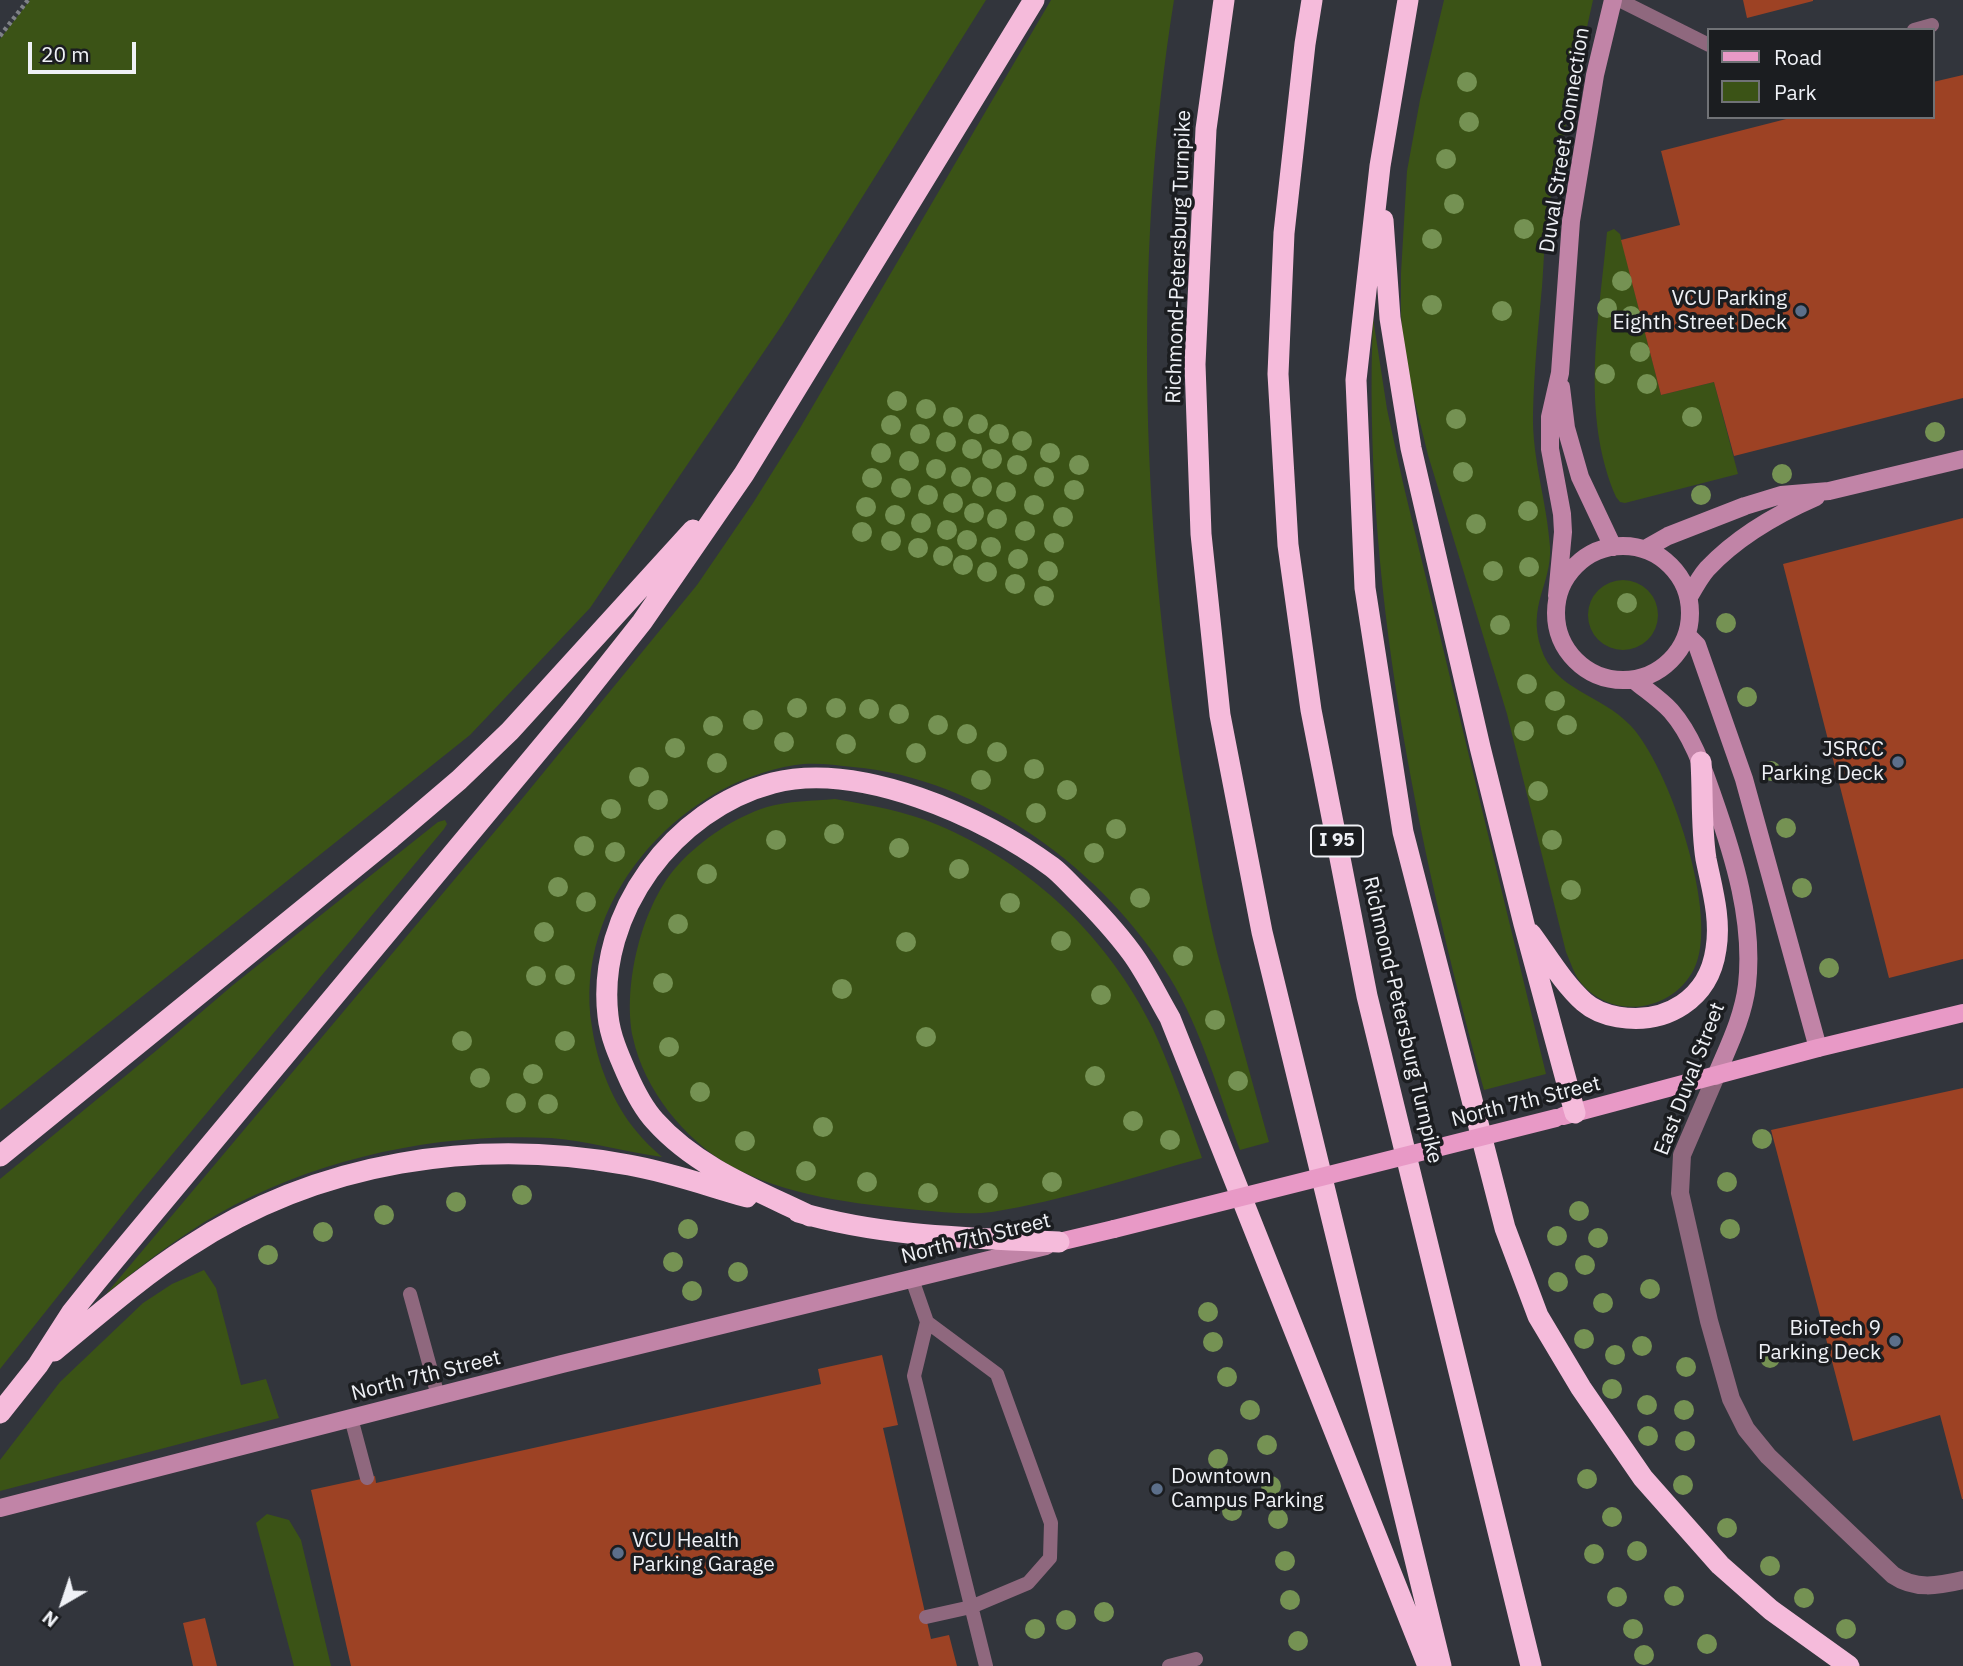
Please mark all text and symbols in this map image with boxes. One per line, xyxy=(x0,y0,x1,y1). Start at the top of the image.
street label: Duval Street Connection xyxy=(1535,26,1595,254)
scale bar xyxy=(32,28,140,72)
legend xyxy=(1708,28,1935,119)
text: 20 m xyxy=(41,40,90,68)
text: Road xyxy=(1774,43,1822,71)
text: Park xyxy=(1774,78,1817,106)
street label: Richmond-Petersburg Turnpike xyxy=(1161,110,1197,404)
place label: VCU Parking Eighth Street Deck xyxy=(1612,286,1787,336)
marker: VCU Parking Eighth Street Deck xyxy=(1793,303,1809,319)
place label: JSRCC Parking Deck xyxy=(1761,737,1884,787)
marker: JSRCC Parking Deck xyxy=(1890,754,1906,770)
road number: I 95 xyxy=(1311,826,1363,856)
street label: Richmond-Petersburg Turnpike xyxy=(1357,874,1447,1166)
street label: East Duval Street xyxy=(1649,999,1731,1159)
street label: North 7th Street xyxy=(1449,1071,1603,1133)
street label: North 7th Street xyxy=(899,1208,1053,1270)
place label: BioTech 9 Parking Deck xyxy=(1758,1316,1881,1366)
marker: BioTech 9 Parking Deck xyxy=(1887,1333,1903,1349)
street label: North 7th Street xyxy=(349,1345,503,1407)
place label: Downtown Campus Parking xyxy=(1171,1464,1324,1514)
marker: Downtown Campus Parking xyxy=(1149,1481,1165,1497)
place label: VCU Health Parking Garage xyxy=(632,1528,775,1578)
marker: VCU Health Parking Garage xyxy=(610,1545,626,1561)
north arrow xyxy=(28,1568,98,1638)
text: N xyxy=(37,1606,63,1633)

